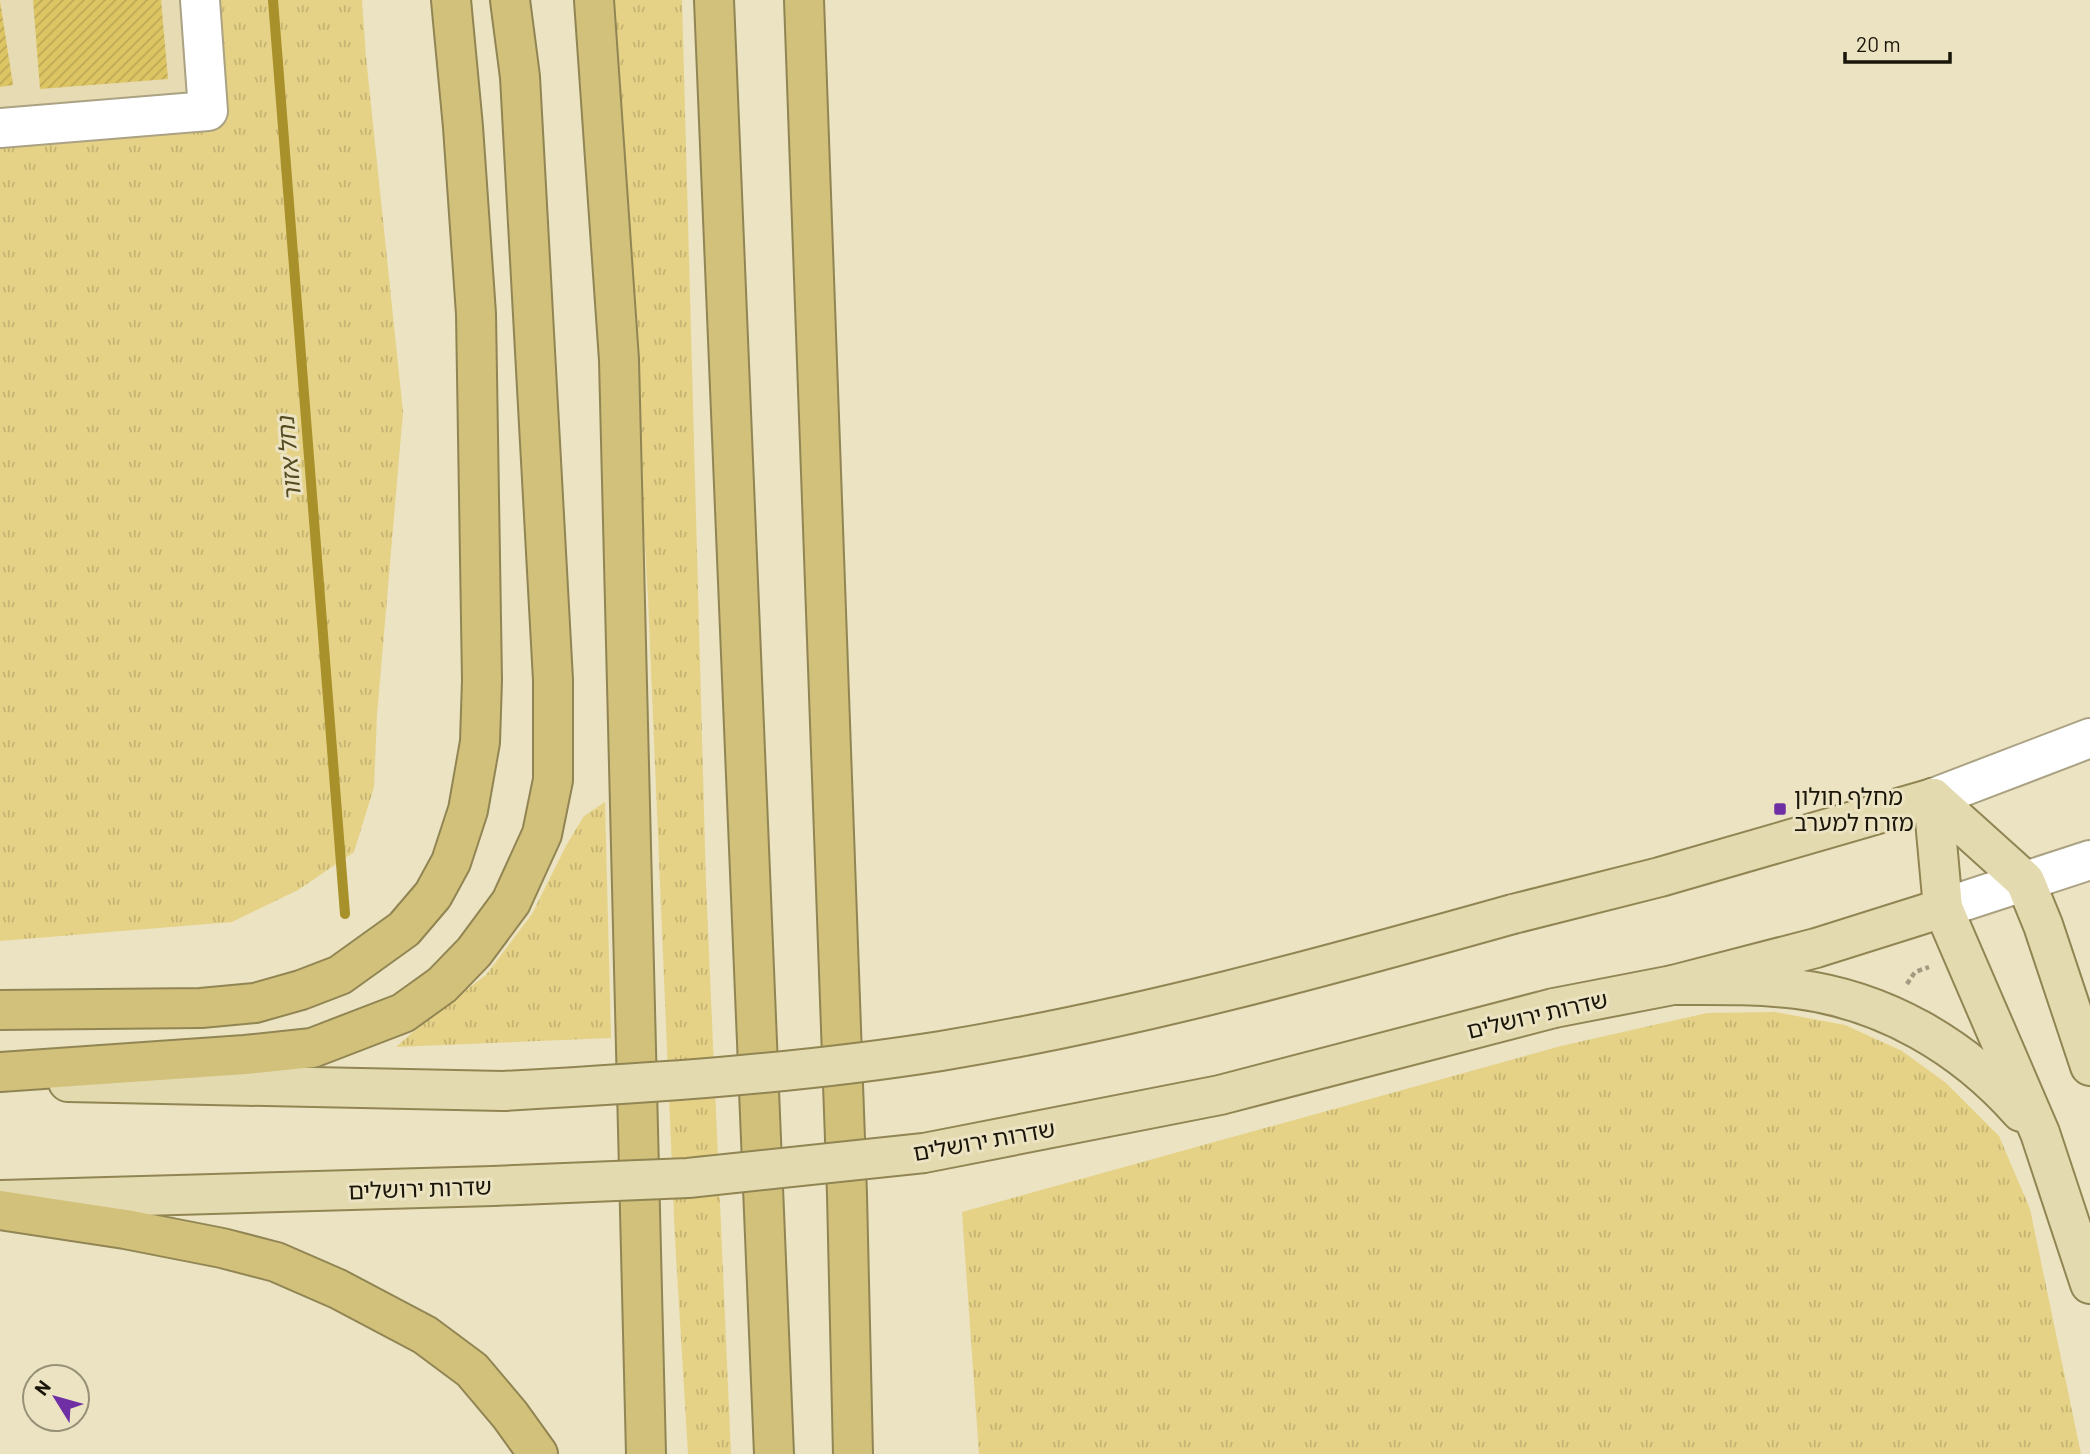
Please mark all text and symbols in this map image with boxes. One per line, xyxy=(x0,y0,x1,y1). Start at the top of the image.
scale bar xyxy=(1845,21,1950,65)
text: 20 m xyxy=(1856,31,1901,56)
water label: נחל אזור xyxy=(270,414,306,502)
place label: מחלף חולון מזרח למערב xyxy=(1794,782,1914,836)
marker: מחלף חולון מזרח למערב xyxy=(1772,801,1788,817)
street label: שדרות ירושלים xyxy=(1464,984,1610,1044)
street label: שדרות ירושלים xyxy=(911,1114,1057,1166)
street label: שדרות ירושלים xyxy=(348,1172,492,1204)
north arrow xyxy=(21,1363,91,1433)
text: N xyxy=(29,1375,55,1399)

